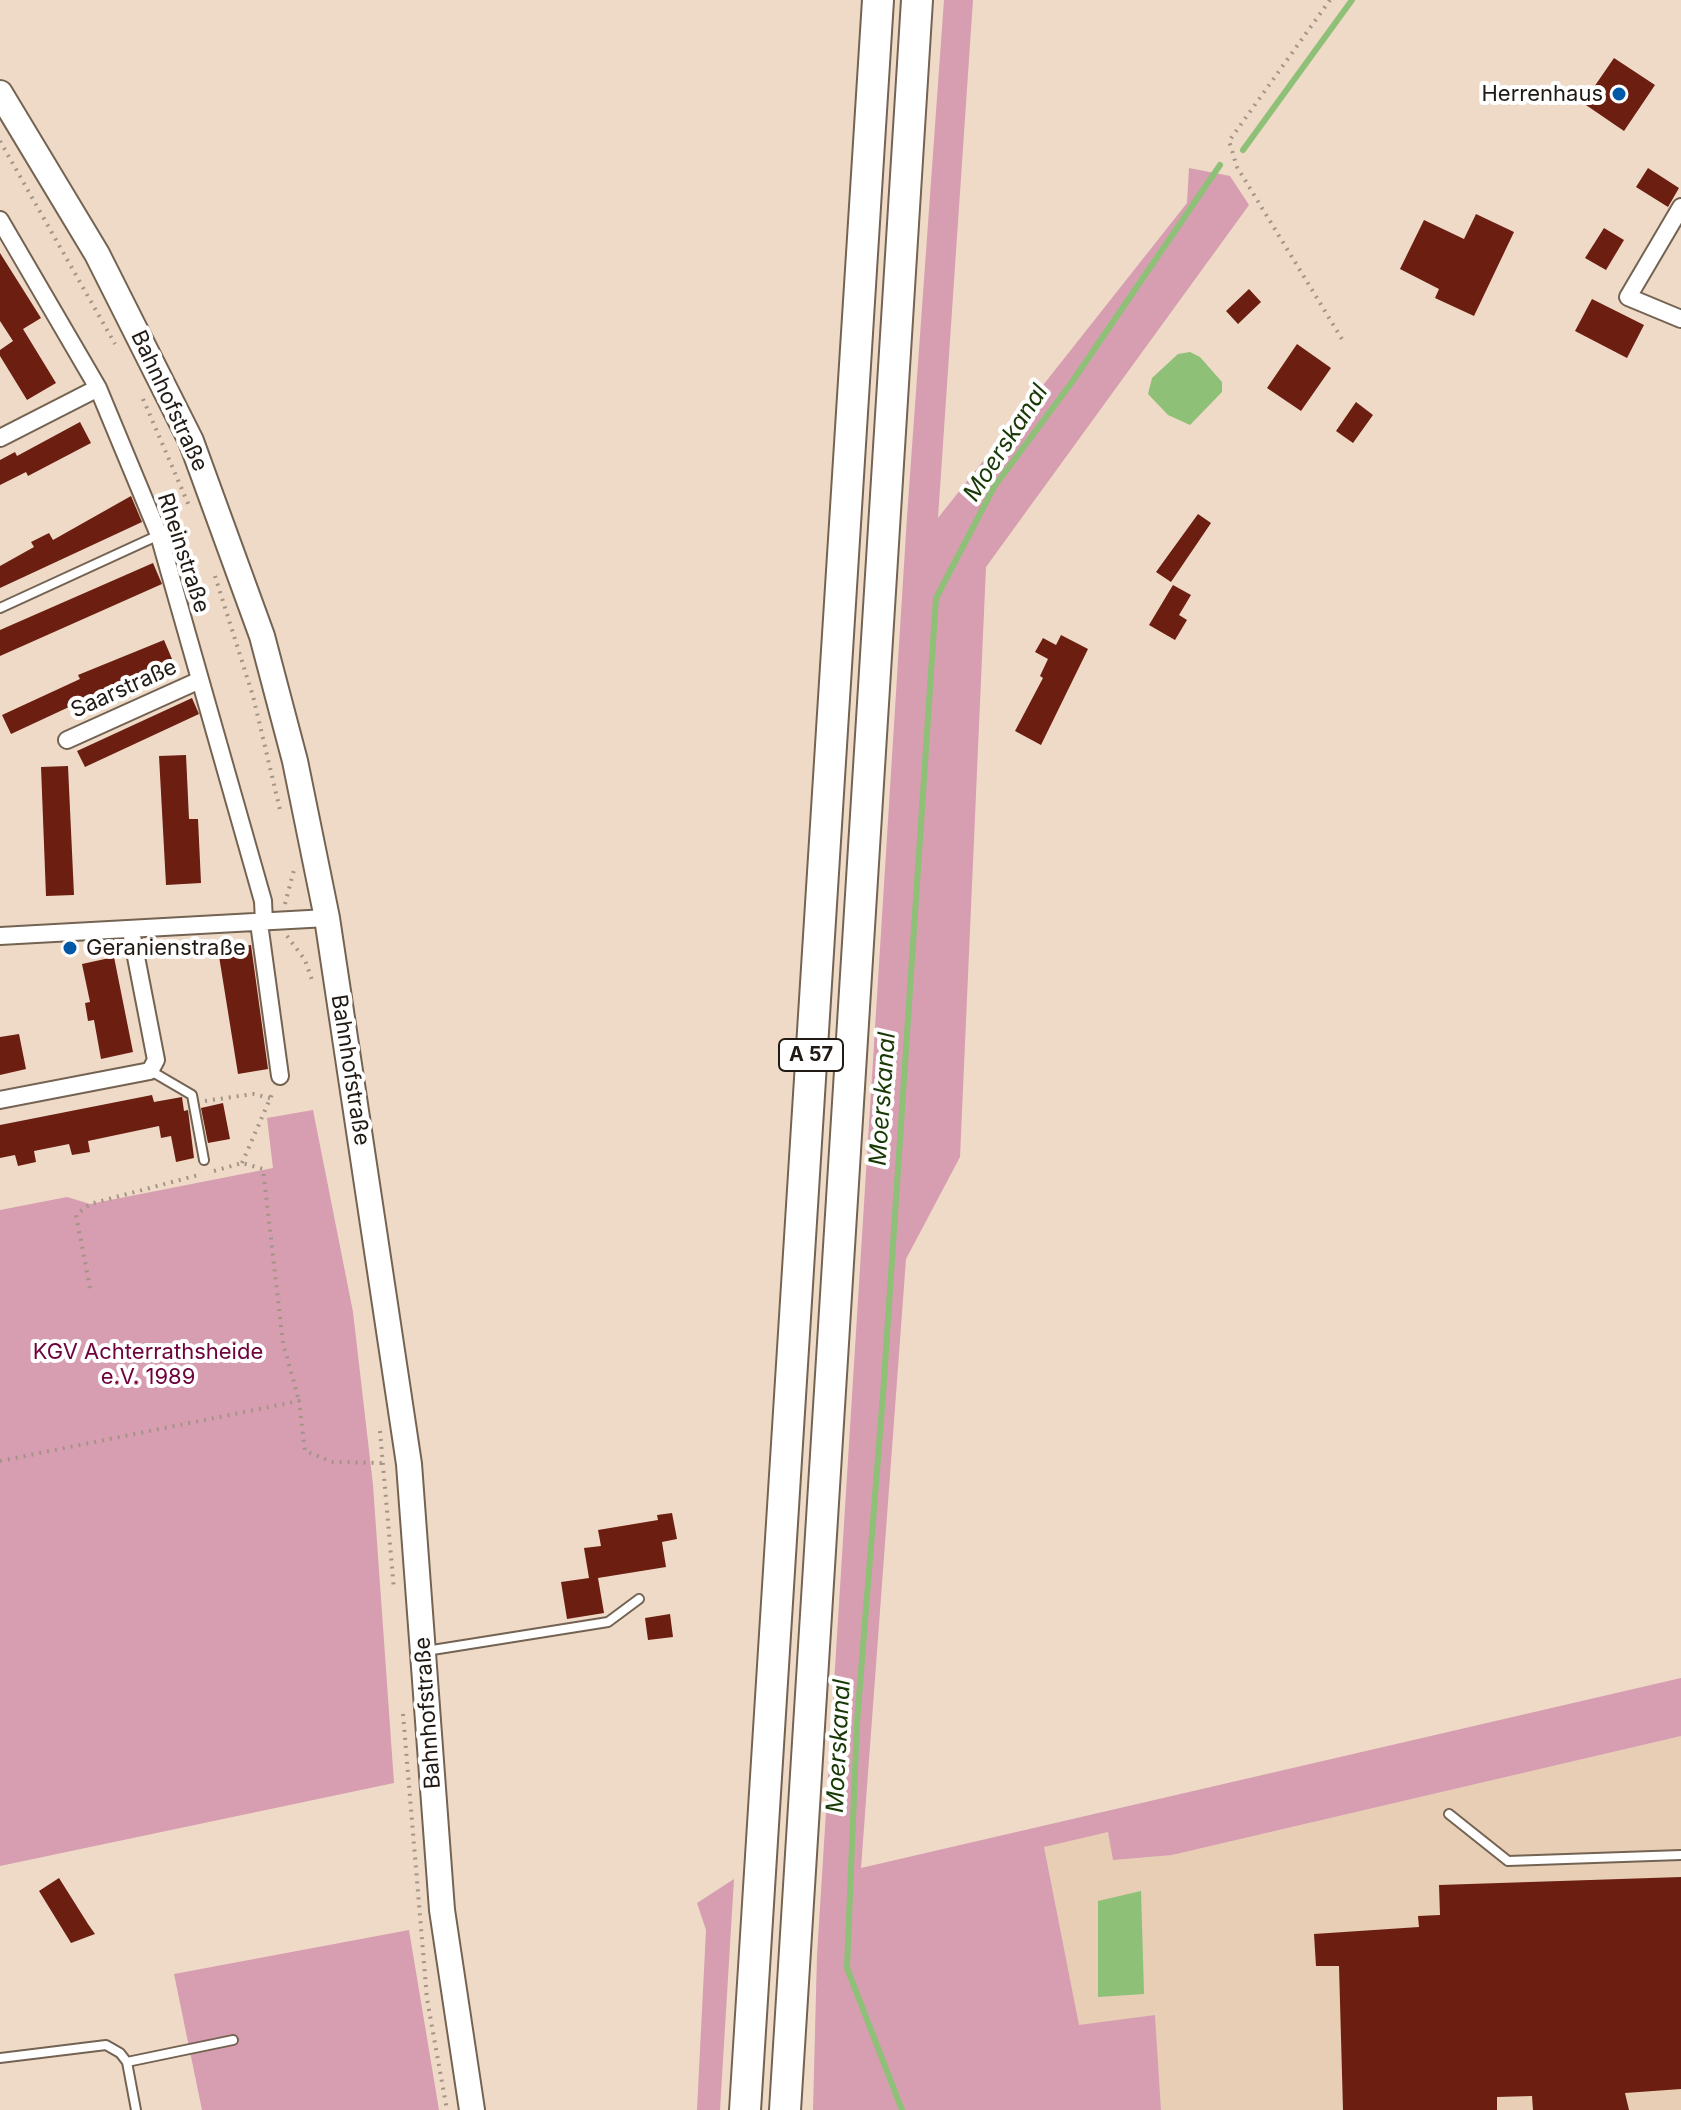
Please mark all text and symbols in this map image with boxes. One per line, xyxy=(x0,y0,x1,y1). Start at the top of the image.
place label: Herrenhaus xyxy=(1481,81,1603,107)
marker: Herrenhaus xyxy=(1610,85,1628,103)
street label: Bahnhofstraße xyxy=(125,326,213,476)
water label: Moerskanal xyxy=(958,379,1054,507)
street label: Rheinstraße xyxy=(151,490,215,616)
street label: Saarstraße xyxy=(67,654,181,724)
place label: Geranienstraße xyxy=(86,935,246,961)
marker: Geranienstraße xyxy=(61,939,79,957)
street label: Bahnhofstraße xyxy=(325,993,375,1147)
water label: Moerskanal xyxy=(864,1031,902,1167)
road number: A 57 xyxy=(779,1039,843,1071)
park label: KGV Achterrathsheide e.V. 1989 xyxy=(33,1339,263,1390)
street label: Bahnhofstraße xyxy=(410,1636,446,1790)
water label: Moerskanal xyxy=(821,1678,857,1814)

